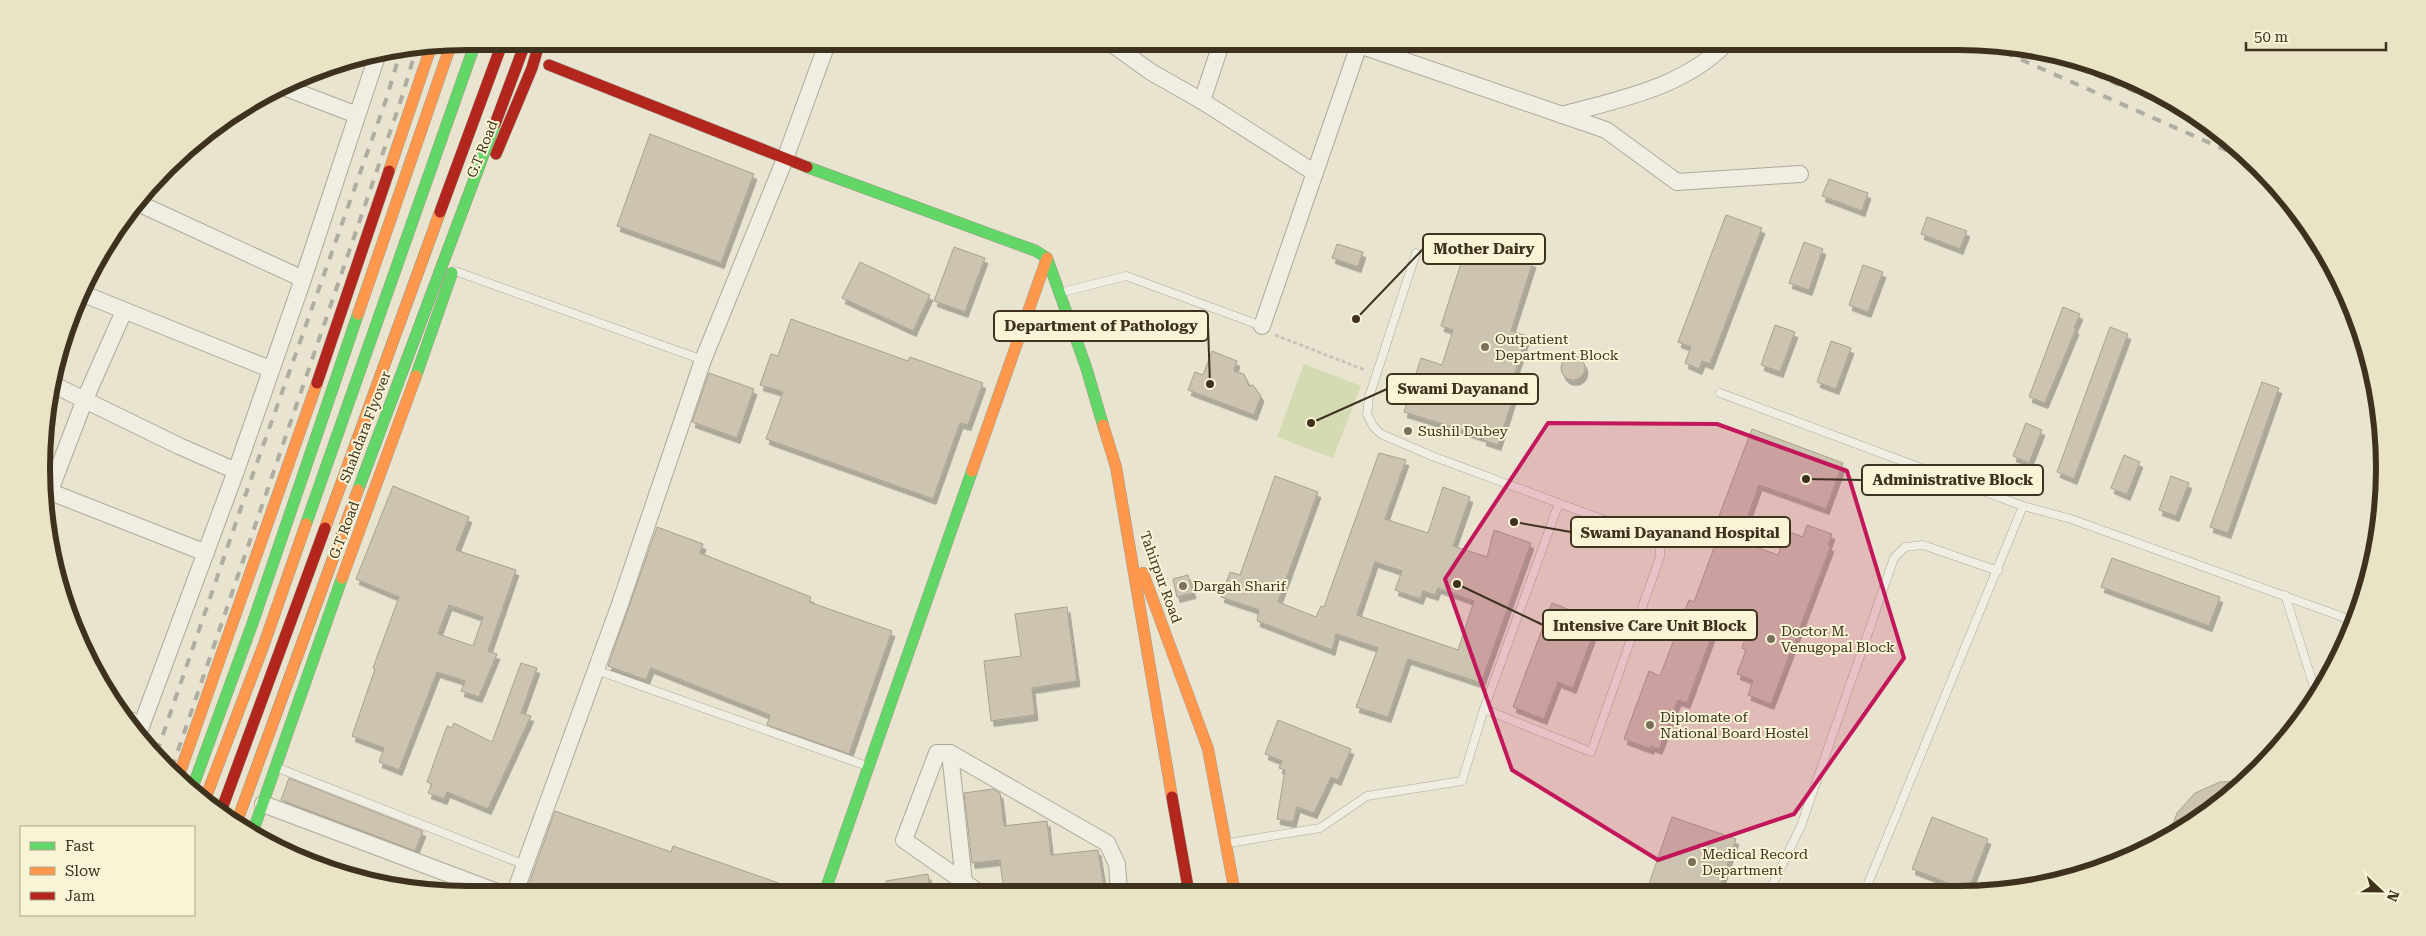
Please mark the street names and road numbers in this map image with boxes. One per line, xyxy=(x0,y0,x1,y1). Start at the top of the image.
street label: G.T Road xyxy=(463,118,501,180)
street label: Shahdara Flyover xyxy=(336,369,394,485)
street label: G.T Road xyxy=(326,499,362,561)
street label: Tahirpur Road xyxy=(1137,529,1185,625)

